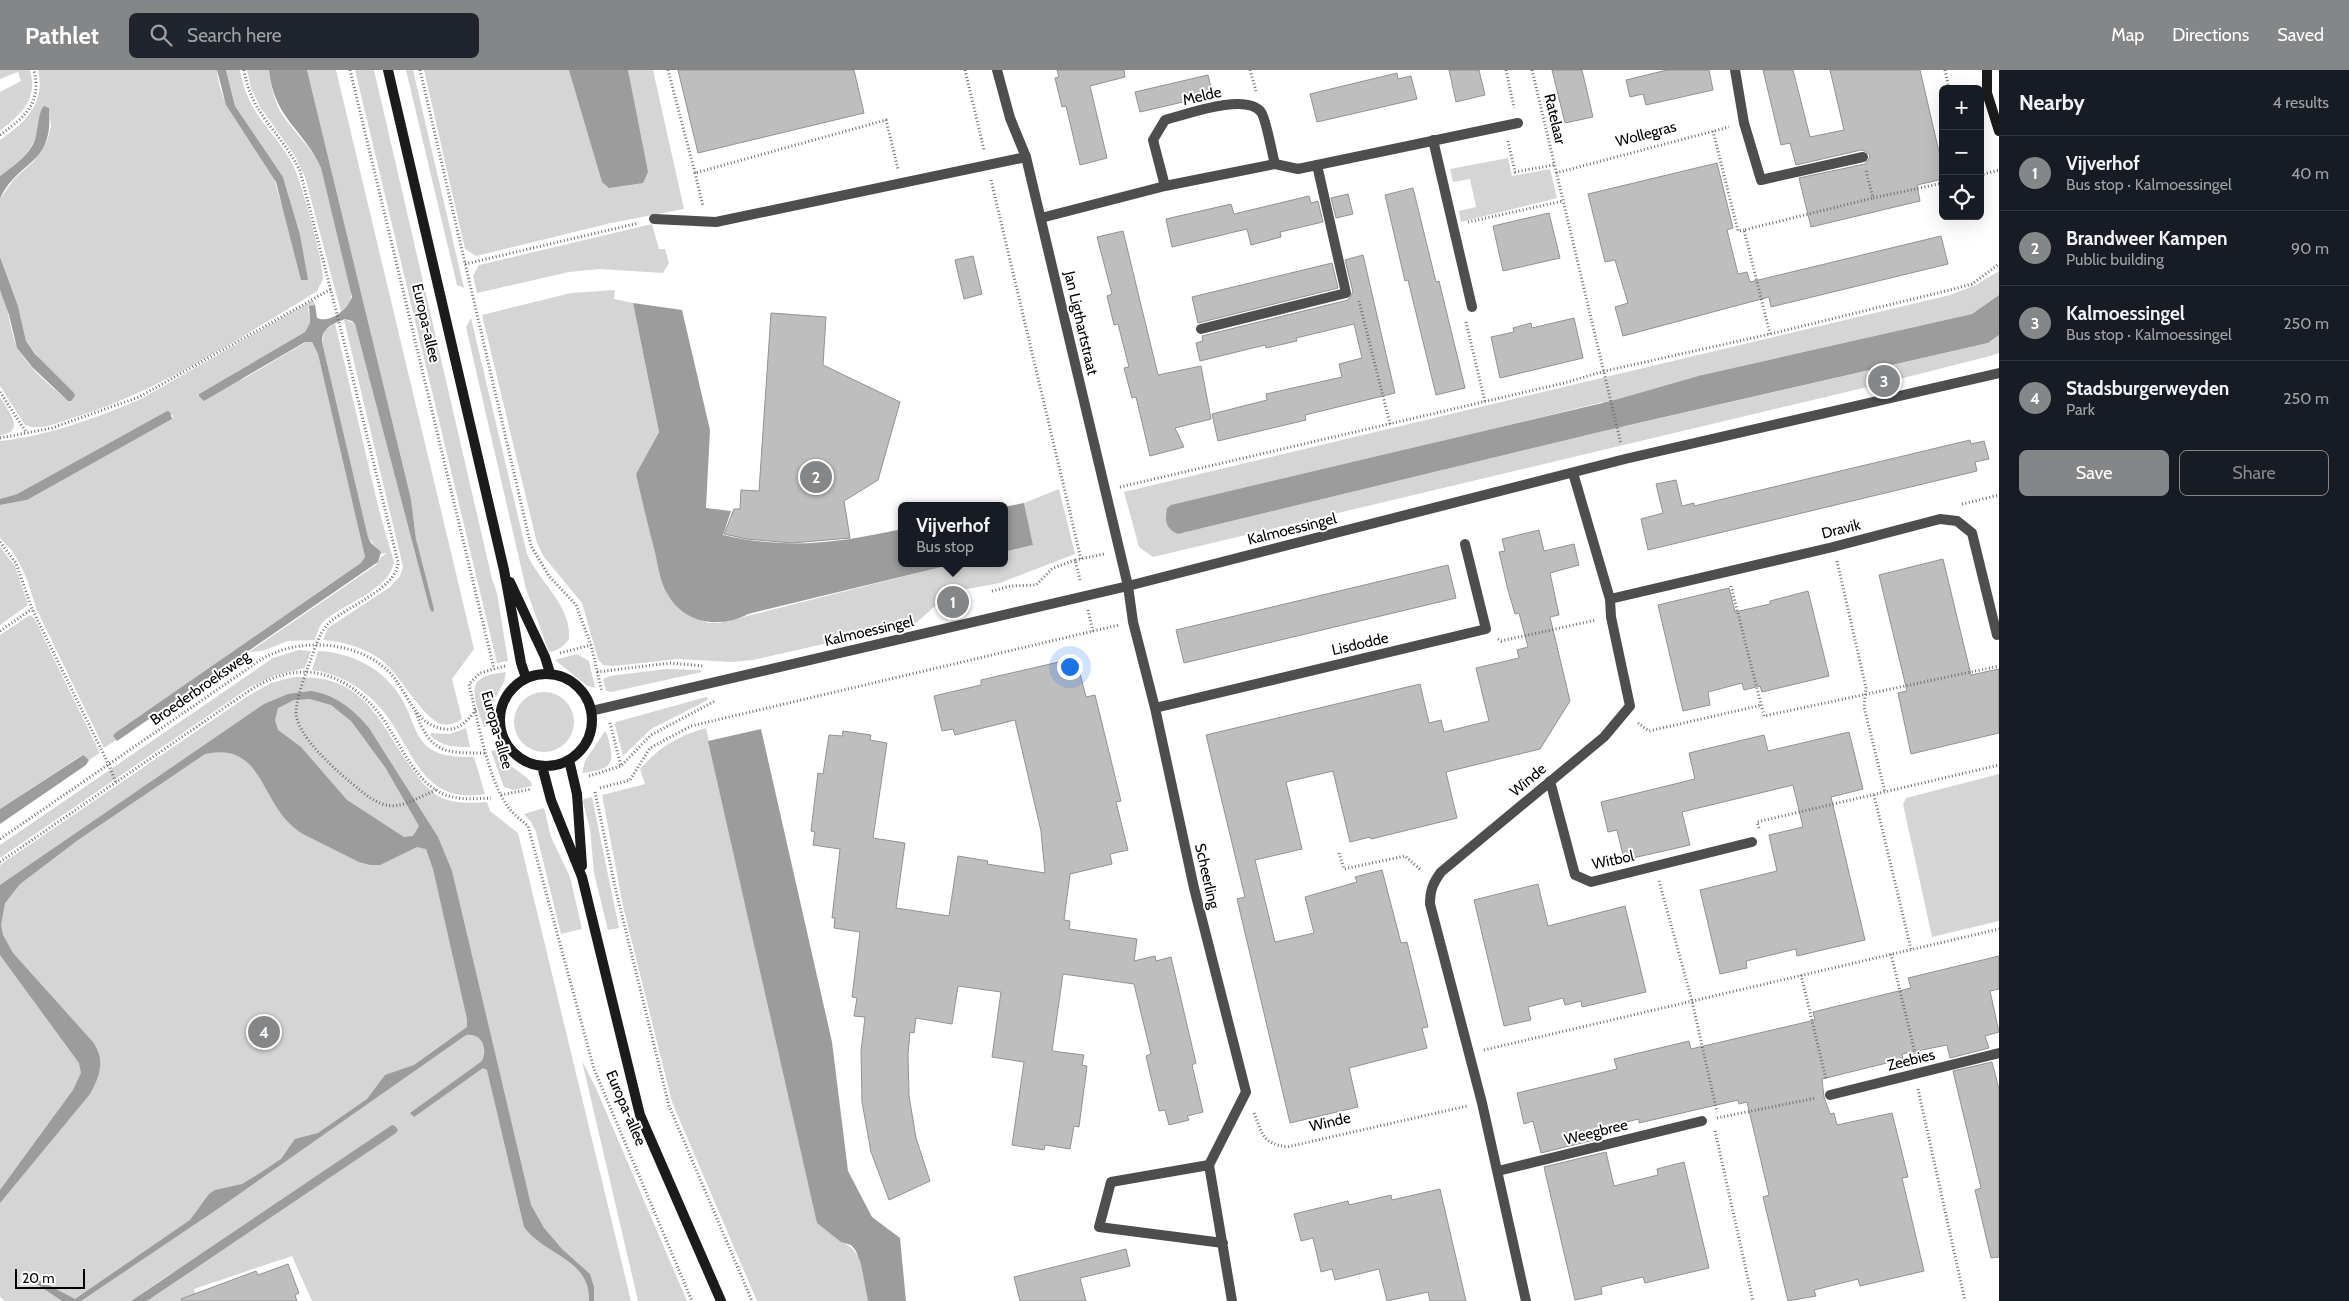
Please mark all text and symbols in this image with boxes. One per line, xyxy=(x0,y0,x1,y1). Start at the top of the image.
search box xyxy=(129,13,479,58)
text: Pathlet xyxy=(25,21,99,50)
icon: search xyxy=(147,21,175,49)
text: Search here xyxy=(187,24,281,47)
text: Map xyxy=(2111,24,2144,46)
text: Directions xyxy=(2172,24,2249,46)
text: Saved xyxy=(2277,24,2324,46)
street label: Melde xyxy=(1181,83,1223,109)
map controls xyxy=(1939,85,1984,220)
button: + xyxy=(1939,85,1984,130)
text: Nearby xyxy=(2019,90,2085,115)
street label: Ratelaar xyxy=(1540,92,1570,146)
text: 4 results xyxy=(2272,93,2329,112)
street label: Wollegras xyxy=(1614,117,1678,151)
button: − xyxy=(1939,130,1984,175)
text: Vijverhof xyxy=(2066,152,2140,175)
text: 1 xyxy=(2032,164,2038,183)
text: 40 m xyxy=(2291,164,2329,183)
button: locate xyxy=(1939,175,1984,220)
text: Bus stop · Kalmoessingel xyxy=(2066,175,2232,194)
text: Brandweer Kampen xyxy=(2066,227,2227,250)
text: 2 xyxy=(2031,239,2039,258)
text: 90 m xyxy=(2291,239,2329,258)
text: Public building xyxy=(2066,250,2164,269)
street label: Jan Ligthartstraat xyxy=(1060,268,1102,377)
street label: Europa-allee xyxy=(408,282,444,364)
text: Kalmoessingel xyxy=(2066,302,2185,325)
text: 3 xyxy=(2031,314,2039,333)
text: 250 m xyxy=(2283,314,2329,333)
text: Bus stop · Kalmoessingel xyxy=(2066,325,2232,344)
pin: 3 xyxy=(1868,362,1900,400)
text: Stadsburgerweyden xyxy=(2066,377,2229,400)
text: 4 xyxy=(2030,389,2040,408)
text: 250 m xyxy=(2283,389,2329,408)
text: Park xyxy=(2066,400,2095,419)
button: Save xyxy=(2019,450,2169,496)
button: Share xyxy=(2179,450,2329,496)
pin: 2 xyxy=(800,458,832,496)
popup xyxy=(898,502,1008,567)
street label: Kalmoessingel xyxy=(1246,509,1339,549)
text: Vijverhof xyxy=(916,514,990,537)
street label: Dravik xyxy=(1820,515,1863,543)
text: Bus stop xyxy=(916,537,974,556)
pin: 1 xyxy=(937,583,969,621)
street label: Kalmoessingel xyxy=(823,612,916,650)
street label: Lisdodde xyxy=(1330,629,1390,659)
street label: Broederbroeksweg xyxy=(147,647,254,729)
your location xyxy=(1057,654,1083,680)
street label: Europa-allee xyxy=(477,689,517,771)
street label: Winde xyxy=(1506,760,1550,800)
street label: Scheerling xyxy=(1191,842,1223,911)
street label: Witbol xyxy=(1590,847,1636,873)
pin: 4 xyxy=(248,1013,280,1051)
street label: Zeebies xyxy=(1885,1045,1937,1075)
street label: Europa-allee xyxy=(602,1068,650,1149)
street label: Winde xyxy=(1308,1108,1353,1135)
street label: Weegbree xyxy=(1562,1115,1630,1149)
scale bar xyxy=(15,1266,85,1289)
text: 20 m xyxy=(22,1269,55,1287)

